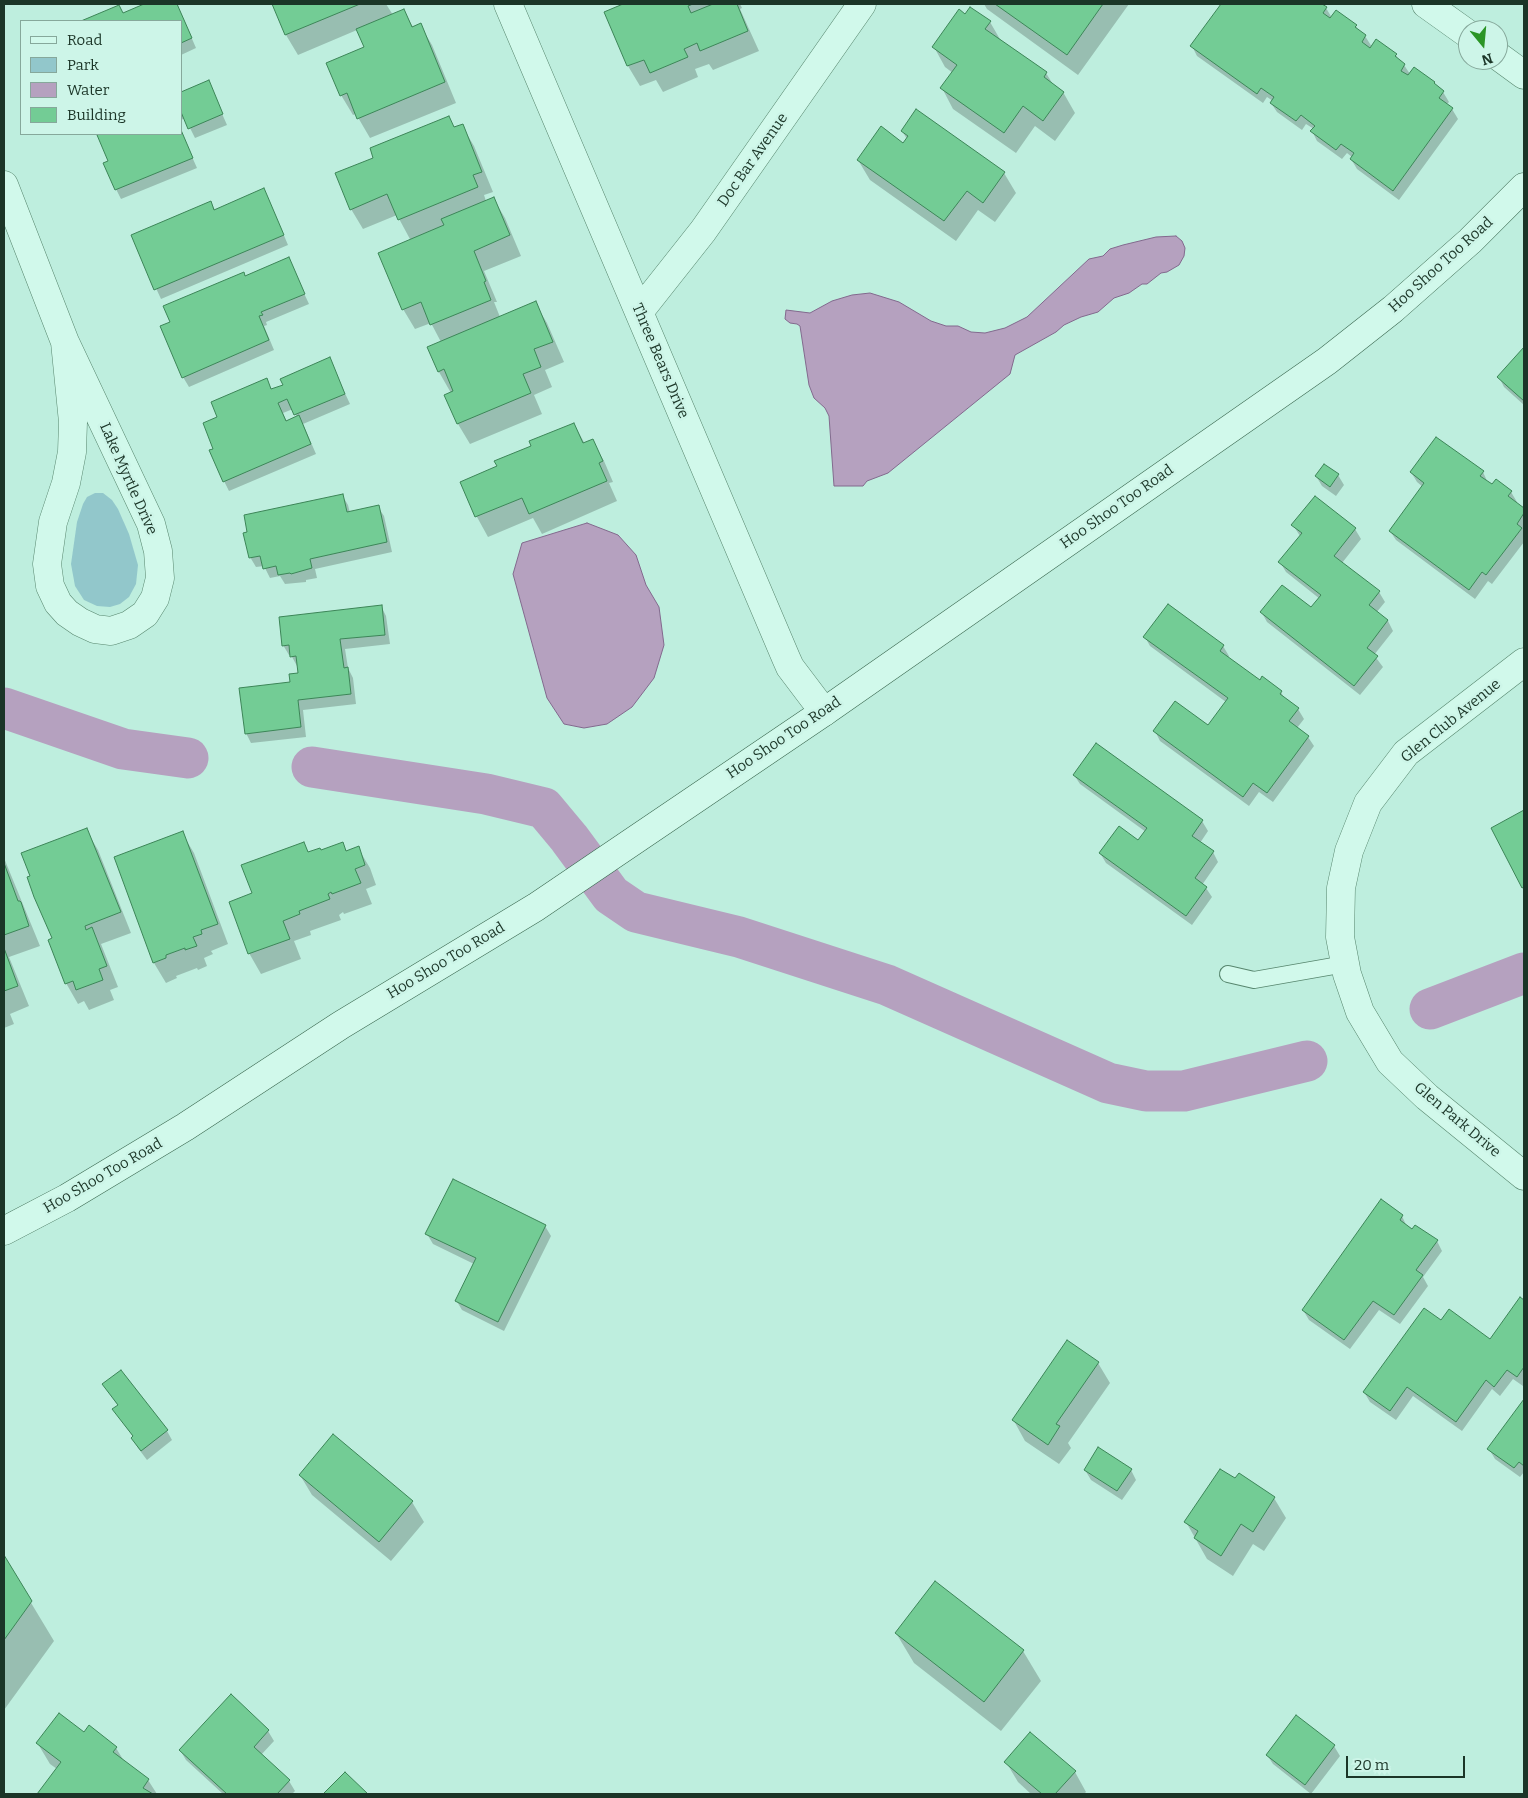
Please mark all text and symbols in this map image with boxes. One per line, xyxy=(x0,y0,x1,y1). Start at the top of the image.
legend xyxy=(20,20,182,135)
north arrow xyxy=(1458,20,1508,70)
text: Road xyxy=(67,31,102,49)
text: N xyxy=(1480,49,1495,69)
text: Park xyxy=(67,56,99,74)
text: Water xyxy=(67,81,109,99)
text: Building xyxy=(67,106,126,124)
street label: Doc Bar Avenue xyxy=(714,110,792,210)
street label: Hoo Shoo Too Road xyxy=(1385,213,1497,317)
street label: Three Bears Drive xyxy=(628,301,692,421)
street label: Lake Myrtle Drive xyxy=(95,420,161,538)
street label: Hoo Shoo Too Road xyxy=(1057,461,1177,553)
street label: Glen Club Avenue xyxy=(1397,675,1505,767)
street label: Hoo Shoo Too Road xyxy=(723,693,845,783)
street label: Hoo Shoo Too Road xyxy=(384,919,508,1003)
street label: Glen Park Drive xyxy=(1410,1079,1504,1161)
street label: Hoo Shoo Too Road xyxy=(40,1135,166,1217)
scale bar xyxy=(1348,1746,1467,1778)
text: 20 m xyxy=(1354,1756,1389,1774)

